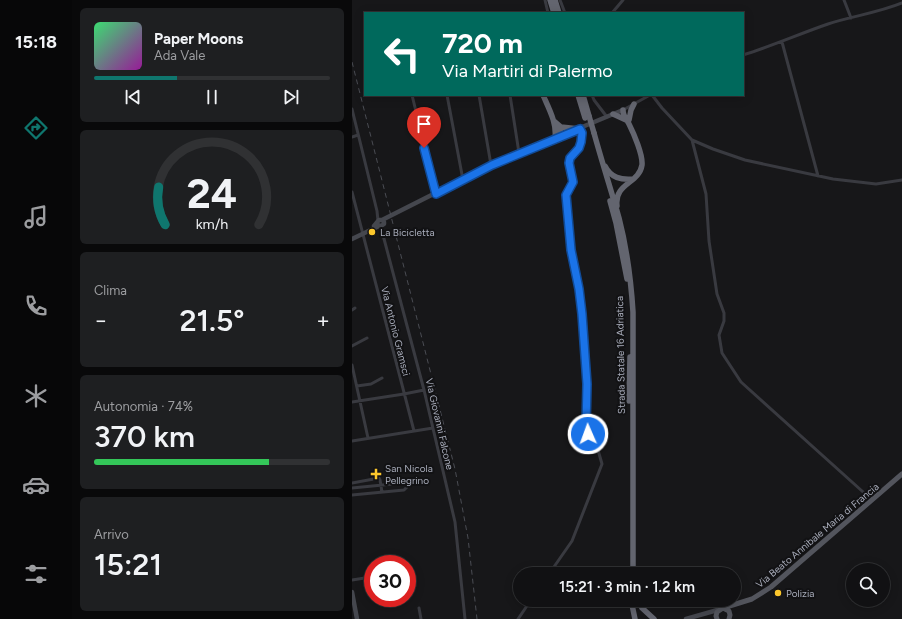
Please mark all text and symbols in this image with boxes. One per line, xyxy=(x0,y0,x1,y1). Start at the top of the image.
text: 720 m xyxy=(442,26,523,60)
icon: left xyxy=(376,28,428,80)
text: Paper Moons xyxy=(154,30,243,48)
text: 15:18 xyxy=(15,31,57,53)
text: Ada Vale xyxy=(154,48,205,63)
text: Via Martiri di Palermo xyxy=(442,60,613,82)
icon: previous xyxy=(122,86,144,108)
icon: pause xyxy=(201,86,223,108)
icon: next xyxy=(280,86,302,108)
pin xyxy=(407,107,441,148)
icon: arrive xyxy=(413,113,435,135)
icon: directions xyxy=(22,114,50,142)
text: 24 xyxy=(187,168,237,218)
icon: music xyxy=(22,203,50,231)
text: km/h xyxy=(196,215,228,233)
place label: La Bicicletta xyxy=(380,226,435,239)
marker: La Bicicletta xyxy=(367,227,377,237)
text: Clima xyxy=(94,283,127,298)
street label: Via Antonio Gramsci xyxy=(378,285,413,377)
icon: phone xyxy=(22,292,50,320)
street label: Strada Statale 16 Adriatica xyxy=(613,296,628,414)
text: 21.5° xyxy=(179,302,245,339)
text: − xyxy=(94,307,108,334)
text: + xyxy=(316,307,330,334)
street label: Via Giovanni Falcone xyxy=(423,377,456,472)
icon: climate xyxy=(22,382,50,410)
text: Autonomia · 74% xyxy=(94,399,193,414)
position arrow xyxy=(567,413,609,455)
text: 370 km xyxy=(94,418,195,455)
place label: San Nicola Pellegrino xyxy=(385,462,433,487)
marker: San Nicola Pellegrino xyxy=(370,468,382,480)
icon: car xyxy=(22,471,50,499)
street label: Via Beato Annibale Maria di Francia xyxy=(753,480,881,591)
text: Arrivo xyxy=(94,527,129,542)
text: 15:21 xyxy=(94,546,162,583)
speed limit sign: 30 xyxy=(364,555,416,607)
icon: filters xyxy=(22,560,50,588)
map controls xyxy=(846,563,890,607)
button: search xyxy=(846,563,890,607)
text: 15:21 · 3 min · 1.2 km xyxy=(559,578,695,596)
place label: Polizia xyxy=(786,587,814,600)
marker: Polizia xyxy=(773,588,783,598)

